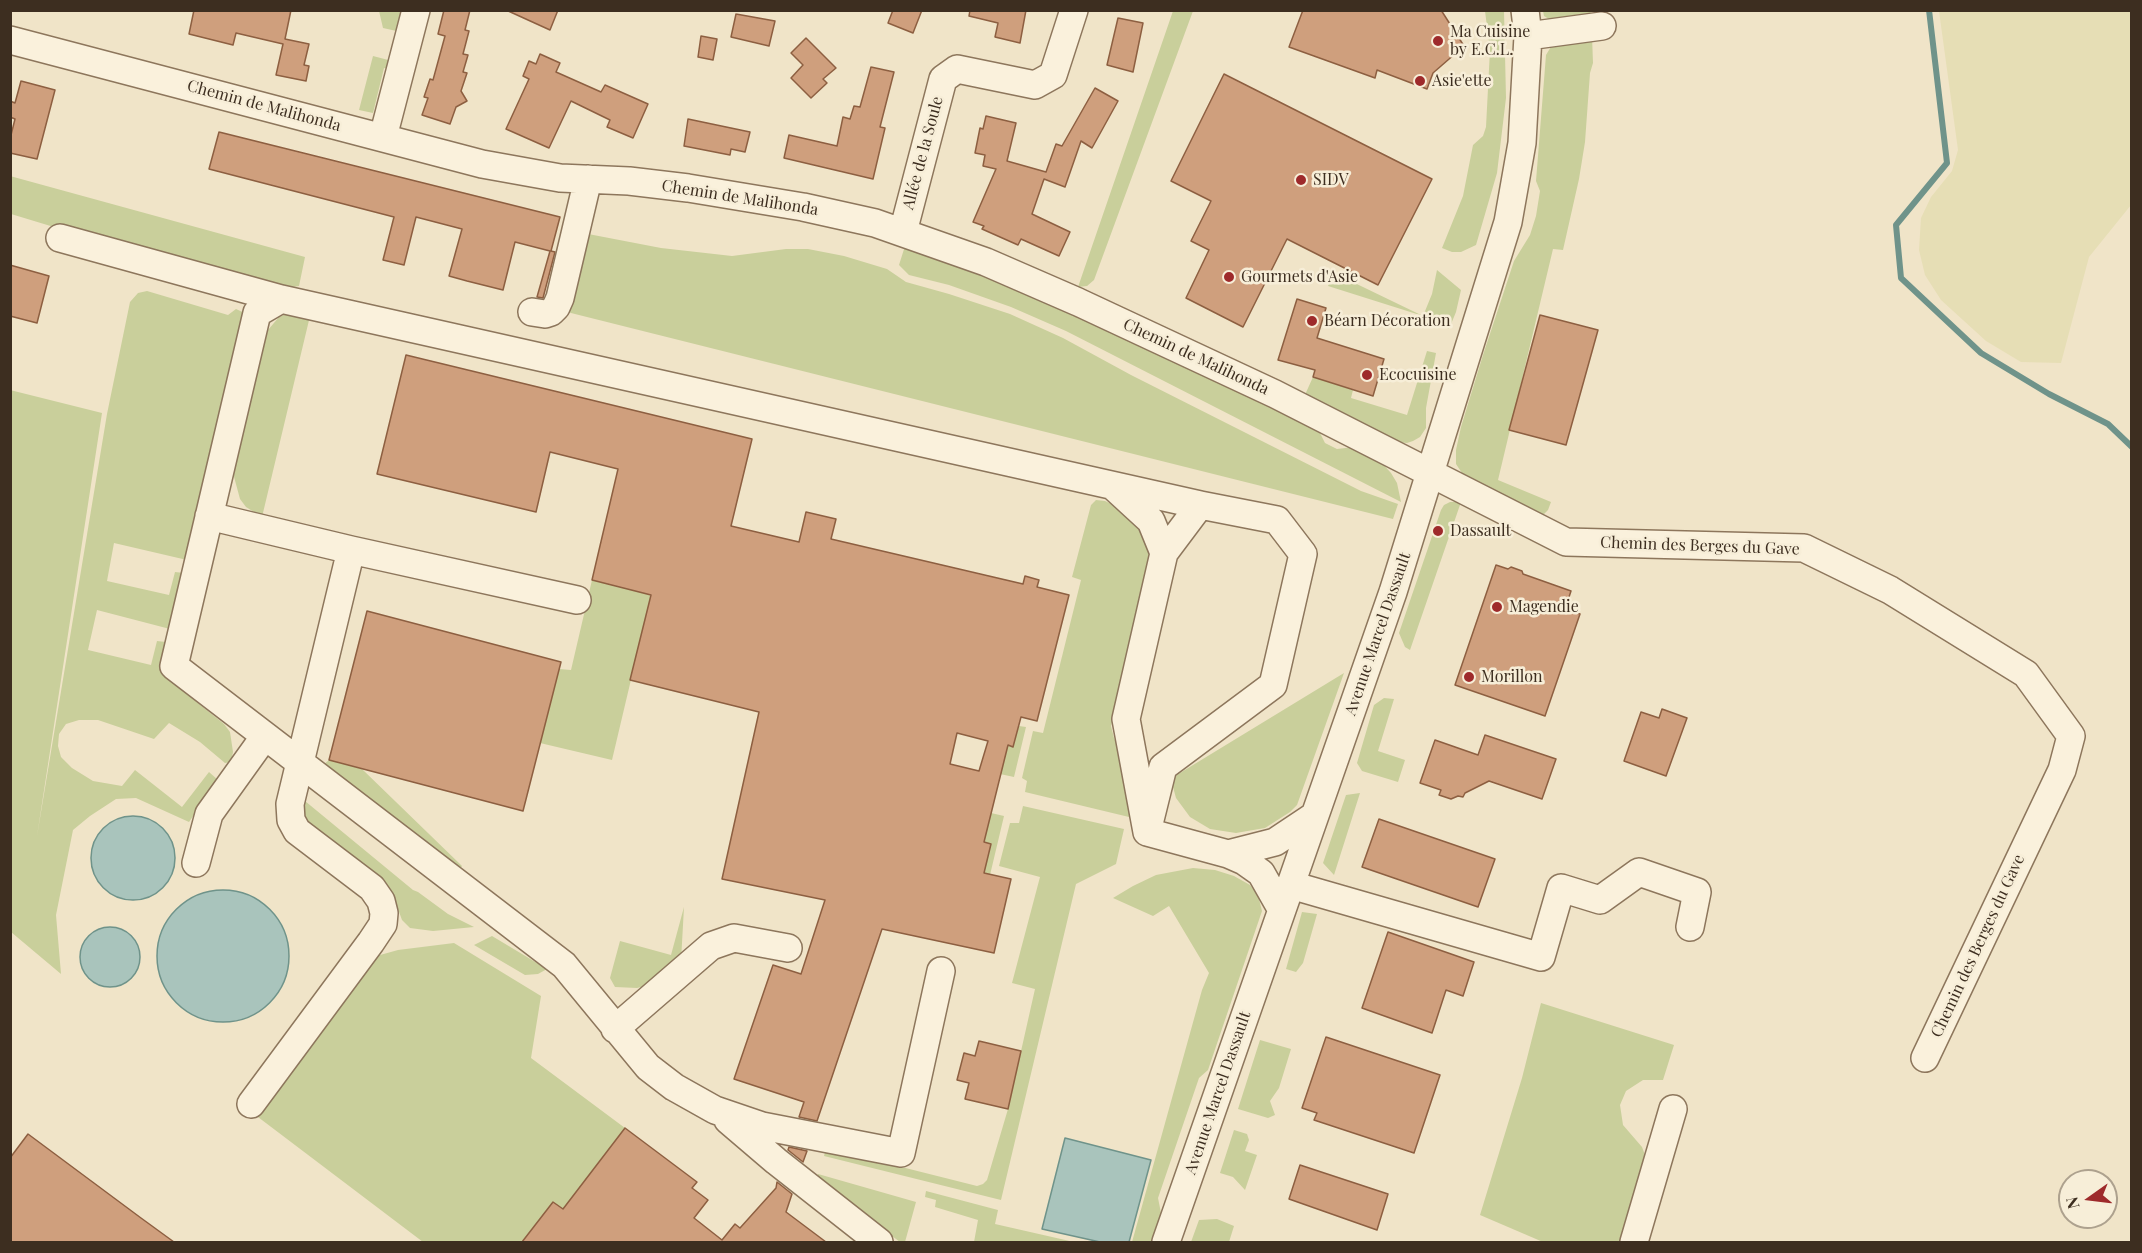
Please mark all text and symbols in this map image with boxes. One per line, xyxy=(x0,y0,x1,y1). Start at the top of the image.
place label: Ma Cuisine by E.C.L. xyxy=(1450,22,1530,60)
marker: Ma Cuisine by E.C.L. xyxy=(1431,34,1445,48)
place label: Asie'ette xyxy=(1432,71,1491,91)
marker: Asie'ette xyxy=(1413,74,1427,88)
street label: Chemin de Malihonda xyxy=(185,76,343,136)
street label: Allée de la Soule xyxy=(899,94,947,212)
place label: SIDV xyxy=(1313,170,1348,190)
marker: SIDV xyxy=(1294,173,1308,187)
street label: Chemin de Malihonda xyxy=(660,176,820,220)
place label: Gourmets d'Asie xyxy=(1241,267,1358,287)
marker: Gourmets d'Asie xyxy=(1222,270,1236,284)
place label: Béarn Décoration xyxy=(1324,311,1451,331)
marker: Béarn Décoration xyxy=(1305,314,1319,328)
street label: Chemin de Malihonda xyxy=(1120,315,1272,399)
place label: Ecocuisine xyxy=(1379,365,1457,385)
marker: Ecocuisine xyxy=(1360,368,1374,382)
place label: Dassault xyxy=(1450,521,1511,541)
marker: Dassault xyxy=(1431,524,1445,538)
street label: Chemin des Berges du Gave xyxy=(1600,533,1800,559)
street label: Avenue Marcel Dassault xyxy=(1341,550,1415,718)
place label: Magendie xyxy=(1509,597,1579,617)
marker: Magendie xyxy=(1490,600,1504,614)
place label: Morillon xyxy=(1481,667,1543,687)
marker: Morillon xyxy=(1462,670,1476,684)
street label: Chemin des Berges du Gave xyxy=(1927,852,2029,1040)
street label: Avenue Marcel Dassault xyxy=(1181,1009,1255,1177)
north arrow xyxy=(2058,1169,2118,1229)
text: N xyxy=(2060,1195,2084,1211)

